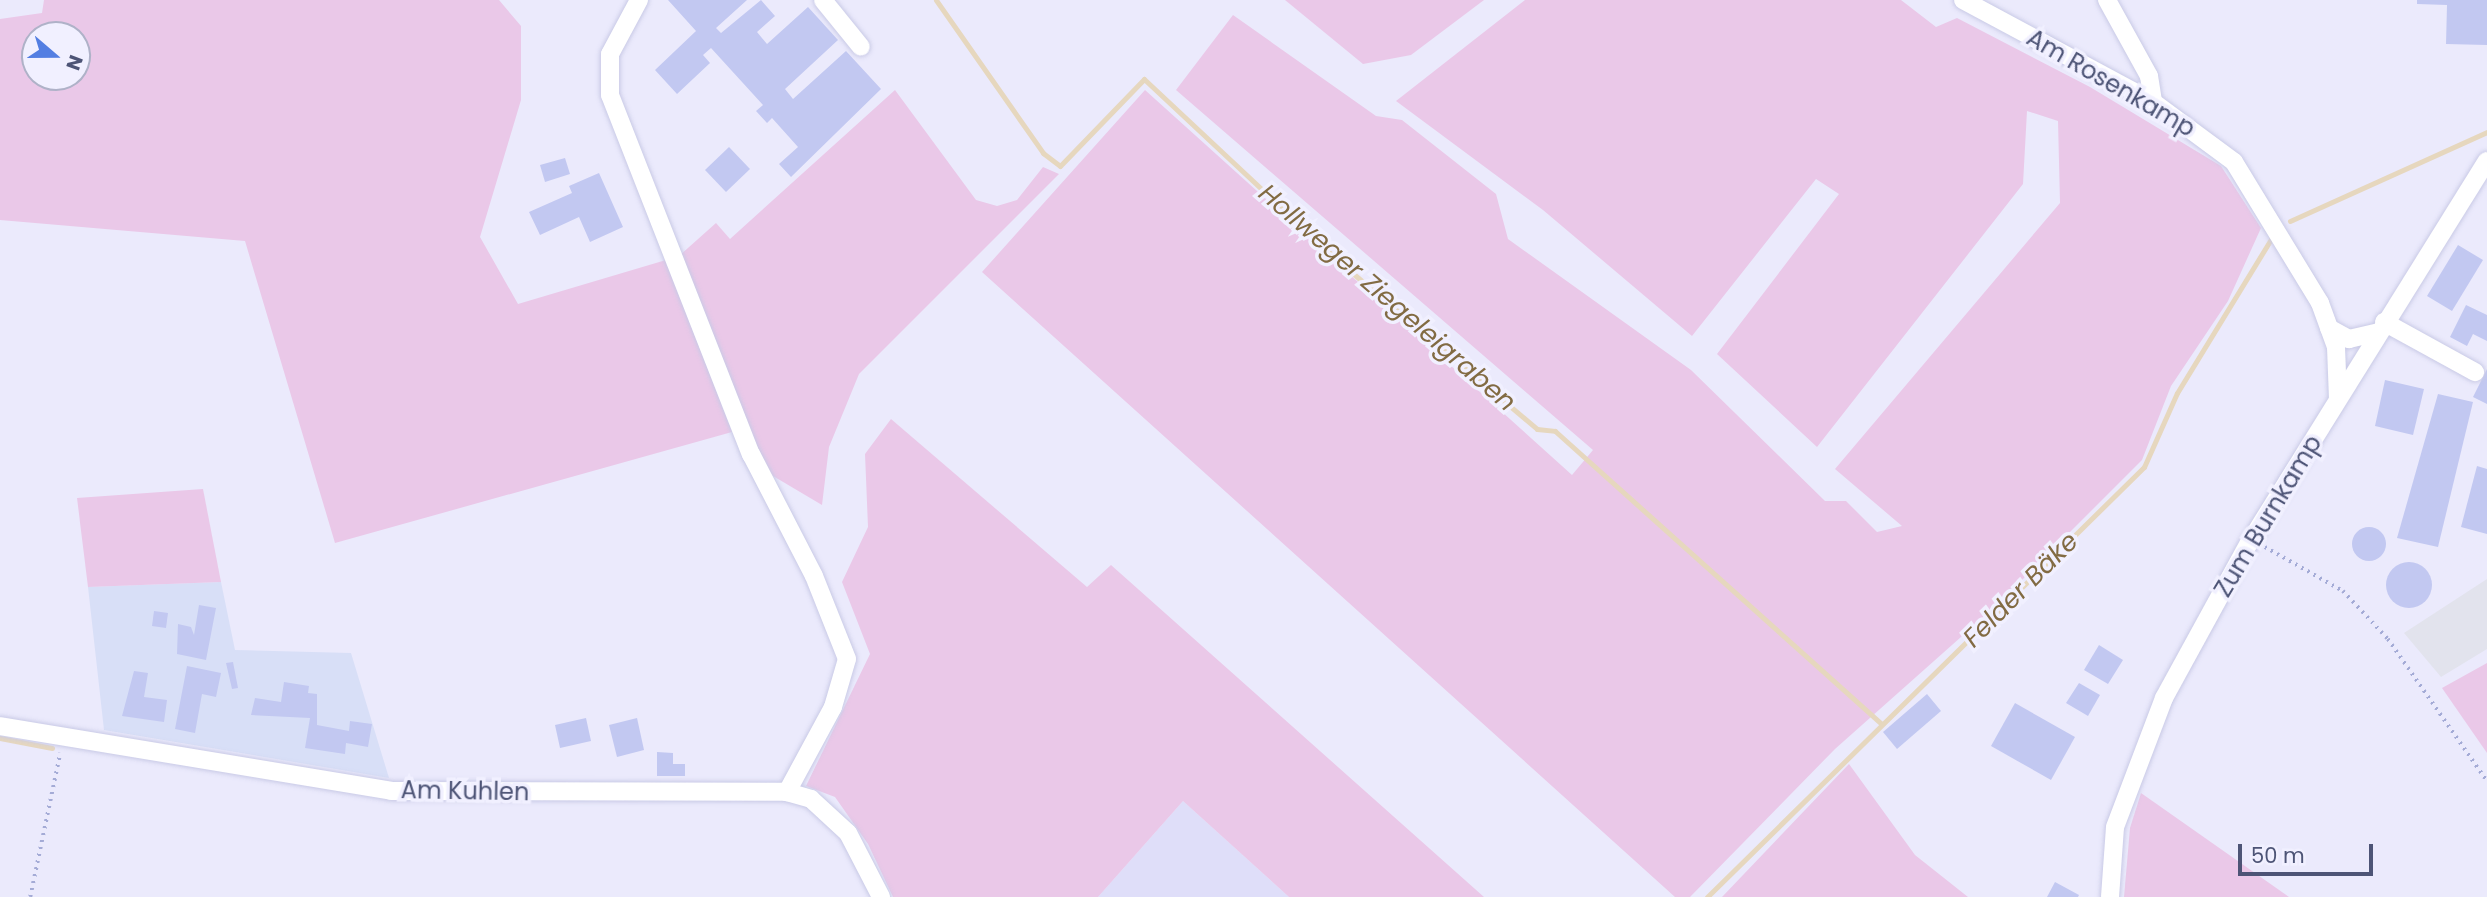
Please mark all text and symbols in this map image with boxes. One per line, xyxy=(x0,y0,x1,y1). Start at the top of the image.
north arrow xyxy=(21,21,91,91)
street label: Am Rosenkamp xyxy=(2022,23,2200,143)
text: N xyxy=(59,51,89,74)
water label: Hollweger Ziegeleigraben xyxy=(1252,178,1522,418)
street label: Zum Burnkamp xyxy=(2208,430,2328,602)
water label: Felder Bäke xyxy=(1957,526,2085,654)
street label: Am Kuhlen xyxy=(400,775,530,807)
scale bar xyxy=(2242,830,2377,874)
text: 50 m xyxy=(2251,841,2305,870)

